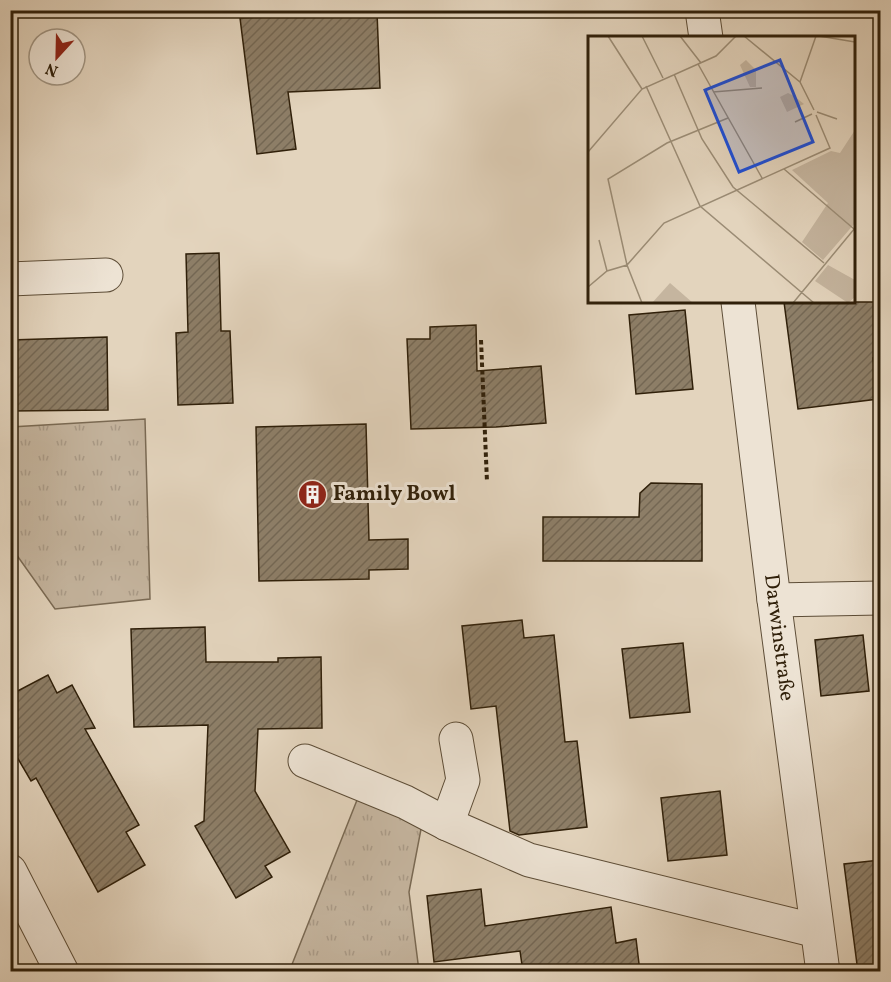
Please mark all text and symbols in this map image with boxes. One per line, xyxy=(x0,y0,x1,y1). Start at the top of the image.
north arrow xyxy=(27,27,87,87)
inset map xyxy=(588,36,855,303)
text: N xyxy=(42,57,62,81)
building icon: Family Bowl xyxy=(296,478,328,510)
place label: Family Bowl xyxy=(333,480,456,509)
street label: Darwinstraße xyxy=(756,572,802,703)

